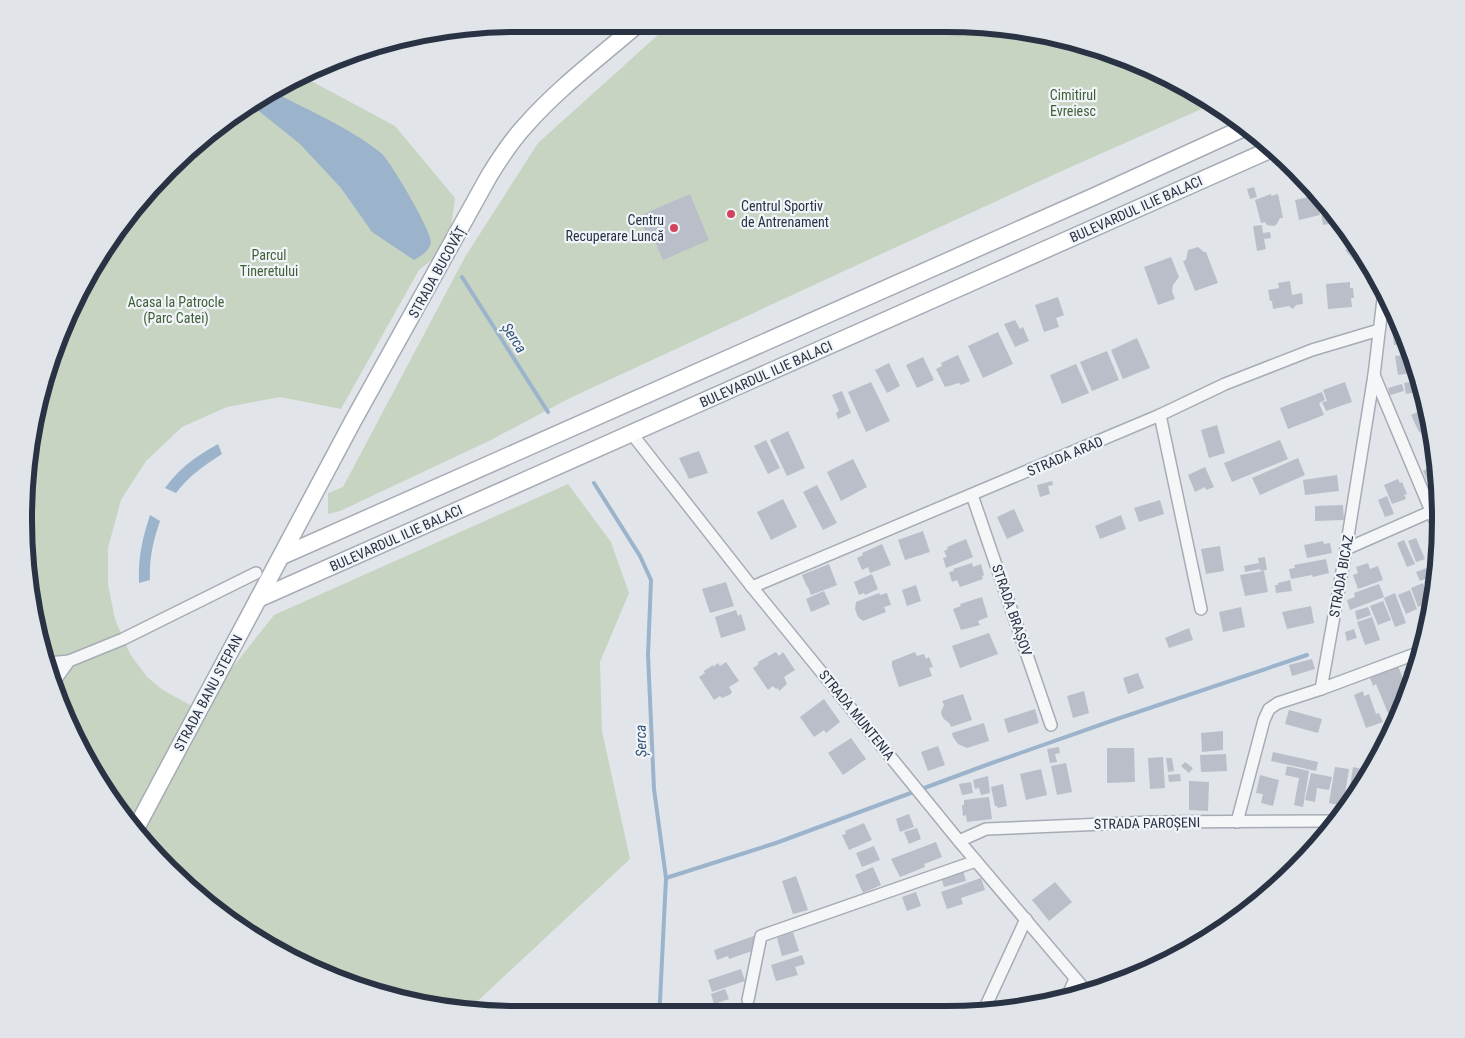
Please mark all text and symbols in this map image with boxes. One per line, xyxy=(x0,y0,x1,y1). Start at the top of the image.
park label: Cimitirul Evreiesc xyxy=(1050,87,1096,119)
street label: BULEVARDUL ILIE BALACI xyxy=(1067,173,1205,245)
place label: Centrul Sportiv de Antrenament xyxy=(741,198,829,230)
marker: Centrul Sportiv de Antrenament xyxy=(725,208,737,220)
place label: Centru Recuperare Luncă xyxy=(566,212,664,244)
marker: Centru Recuperare Luncă xyxy=(668,222,680,234)
street label: STRADA BUCOVĂȚ xyxy=(405,223,470,321)
park label: Parcul Tineretului xyxy=(240,247,298,279)
park label: Acasa la Patrocle (Parc Catei) xyxy=(128,294,225,327)
water label: Șerca xyxy=(498,320,530,356)
street label: BULEVARDUL ILIE BALACI xyxy=(697,338,835,410)
street label: STRADA ARAD xyxy=(1025,433,1105,479)
street label: BULEVARDUL ILIE BALACI xyxy=(327,502,465,574)
street label: STRADA BICAZ xyxy=(1326,533,1356,619)
street label: STRADA BRAȘOV xyxy=(988,562,1035,658)
street label: STRADA BANU STEPAN xyxy=(170,632,246,754)
street label: STRADA MUNTENIA xyxy=(816,667,898,763)
water label: Șerca xyxy=(631,724,651,757)
street label: STRADA PAROȘENI xyxy=(1094,814,1200,833)

